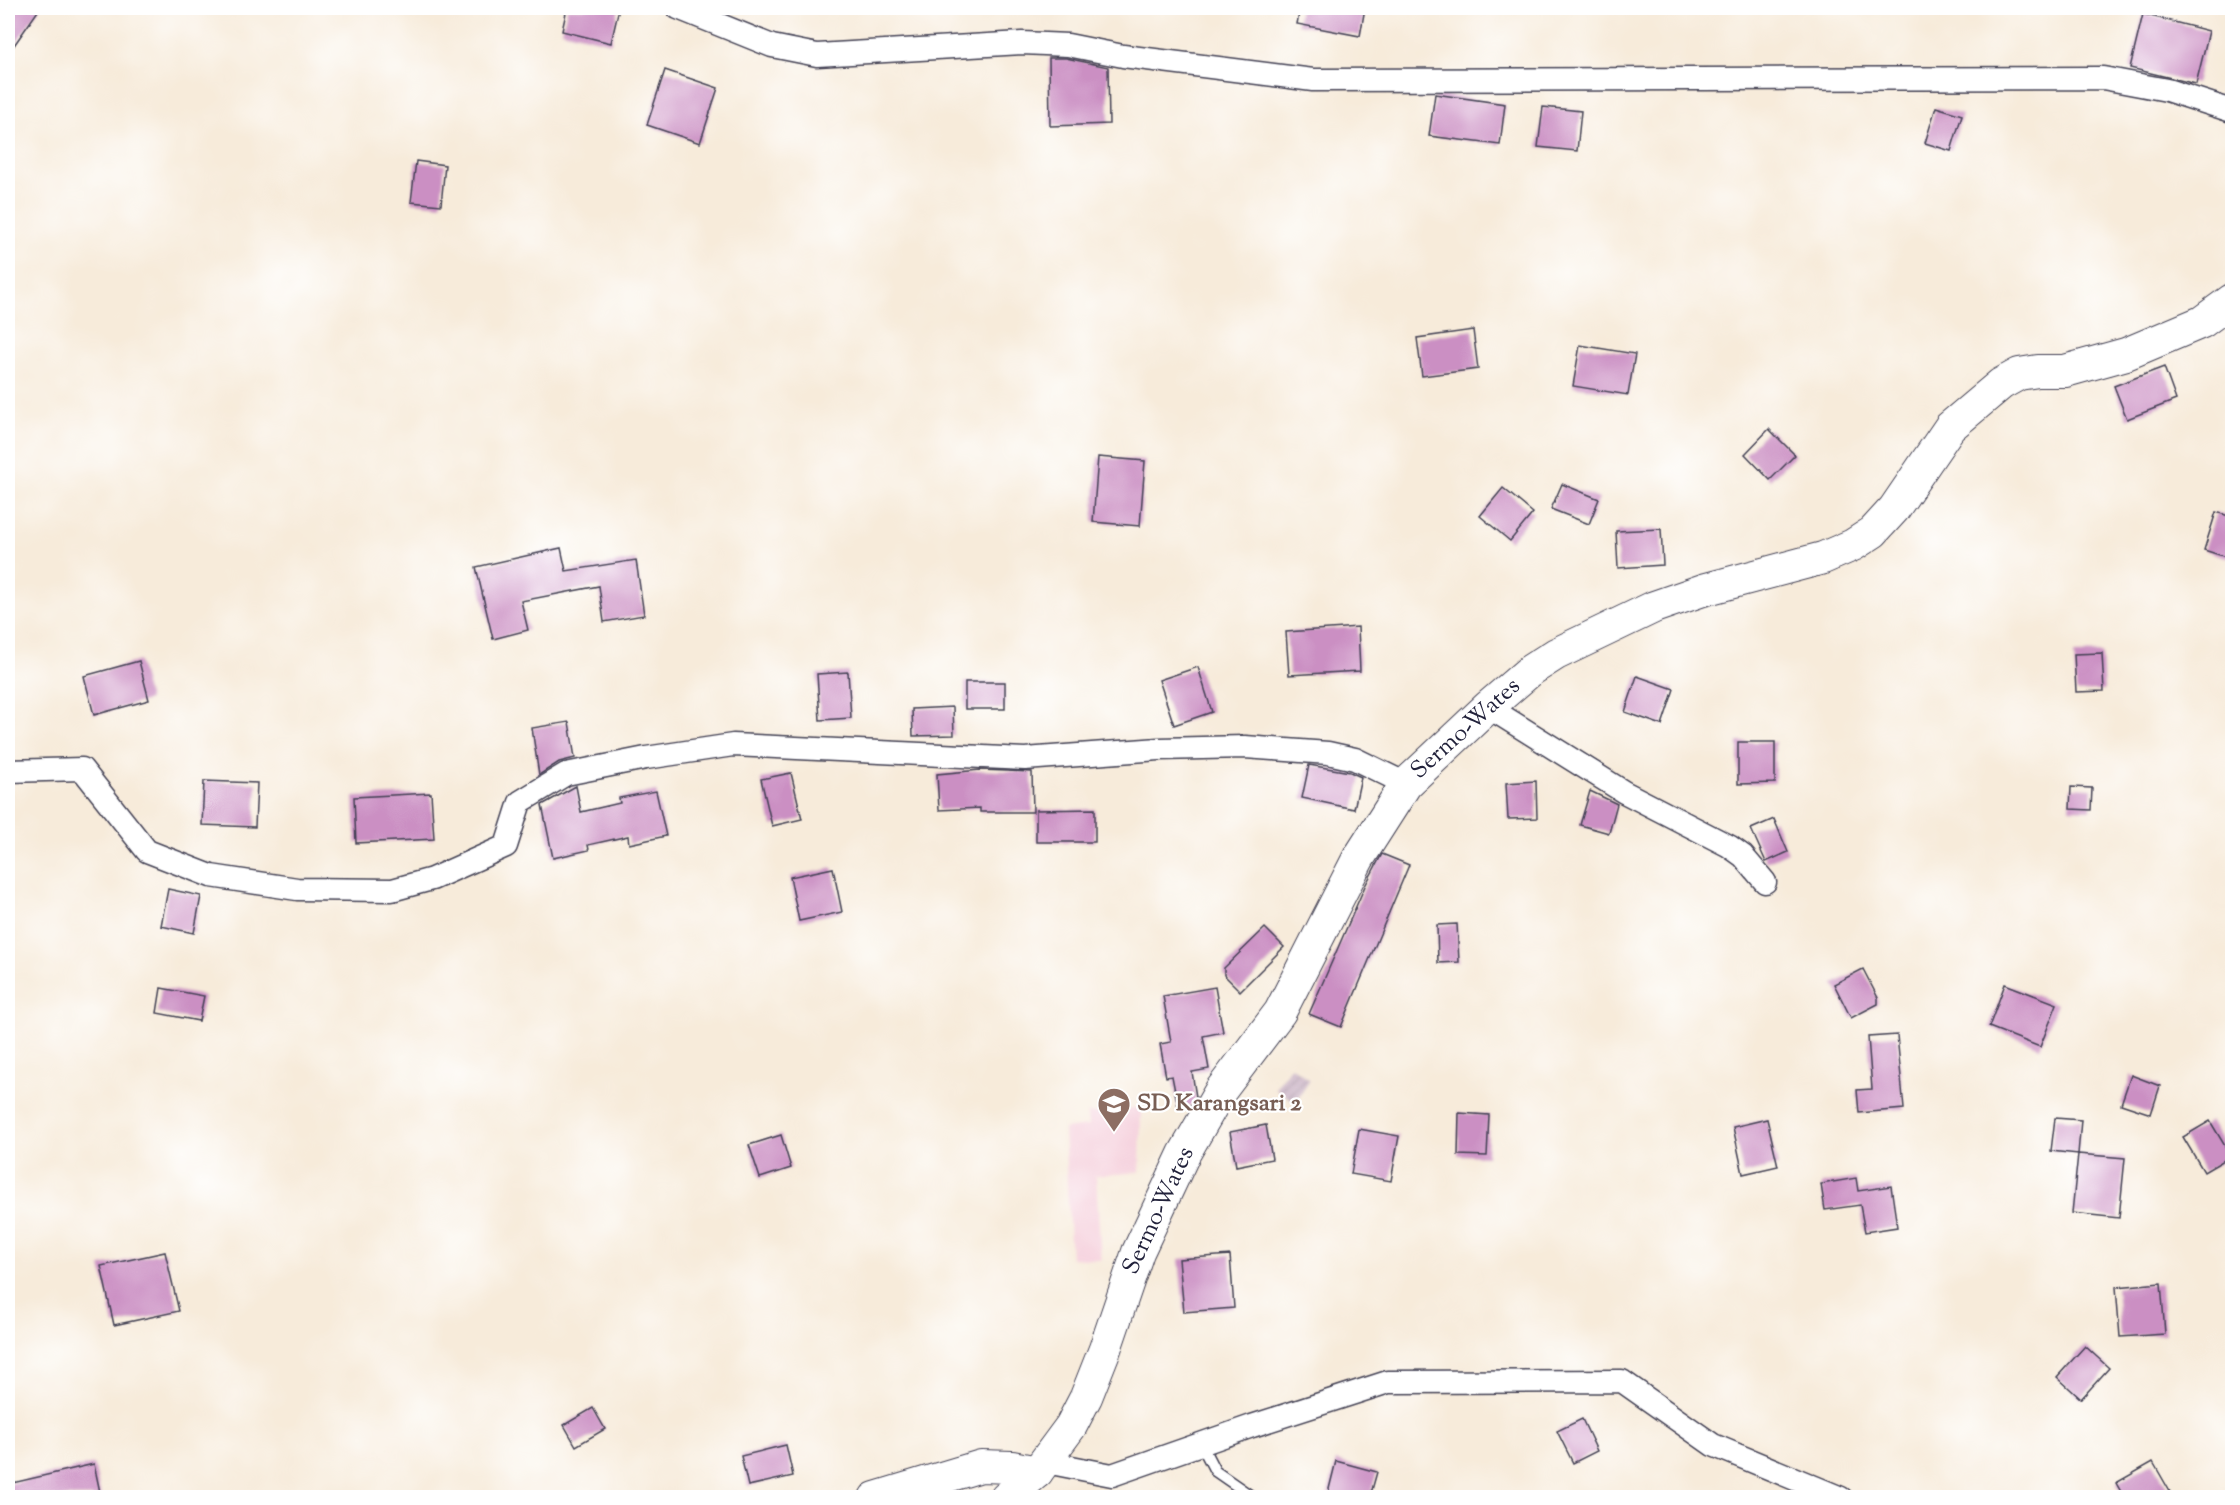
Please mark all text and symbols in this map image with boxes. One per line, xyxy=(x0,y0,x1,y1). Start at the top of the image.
street label: Sermo-Wates xyxy=(1404,670,1528,788)
school or university icon: SD Karangsari 2 xyxy=(1096,1086,1132,1133)
place label: SD Karangsari 2 xyxy=(1137,1087,1302,1121)
street label: Sermo-Wates xyxy=(1115,1142,1203,1280)

